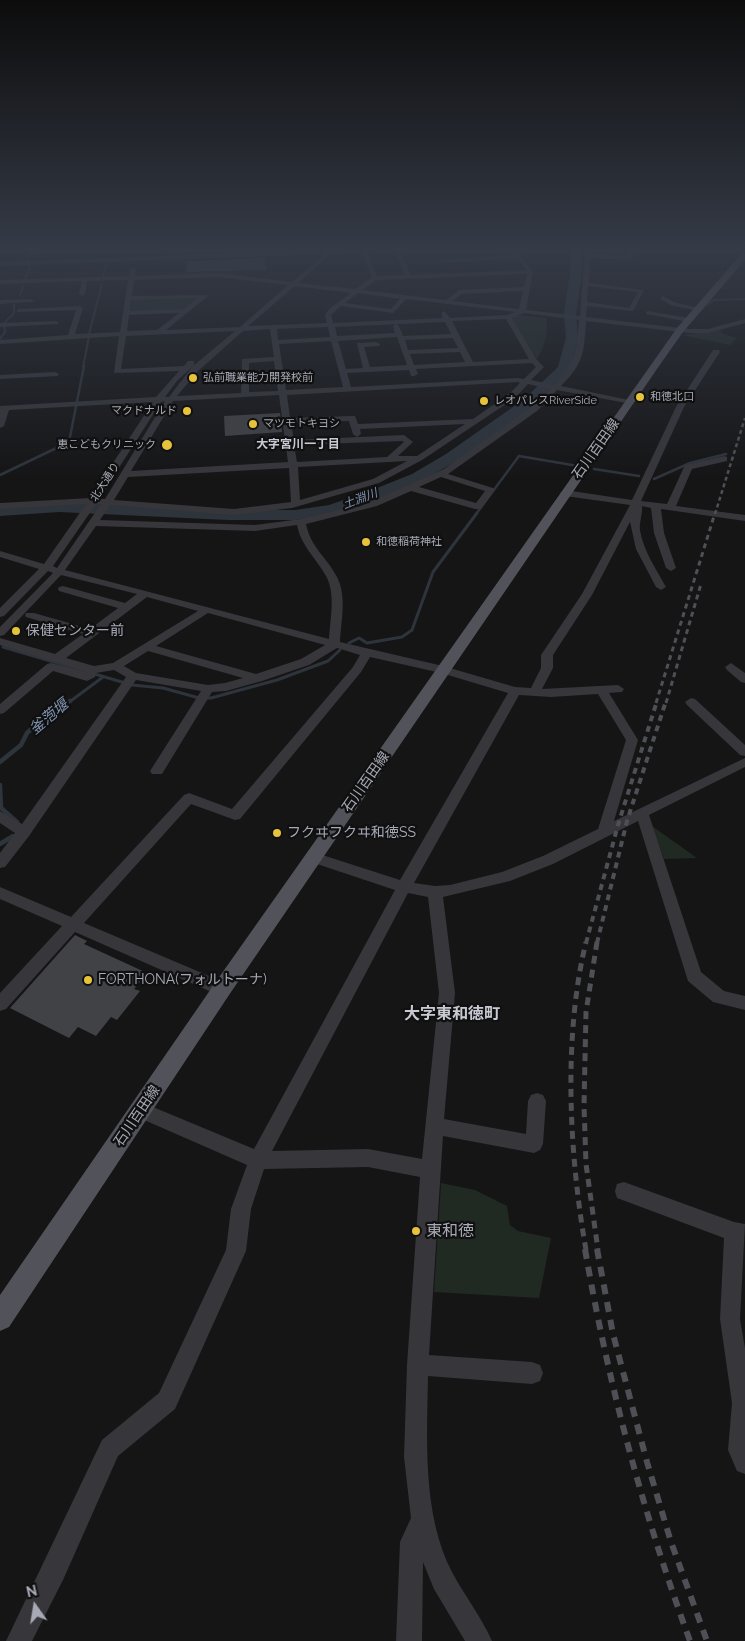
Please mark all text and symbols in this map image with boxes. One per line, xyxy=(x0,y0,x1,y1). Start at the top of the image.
place label: 弘前職業能力開発校前 xyxy=(203,371,313,385)
marker: 弘前職業能力開発校前 xyxy=(187,372,199,384)
place label: 和徳北口 xyxy=(650,390,694,404)
marker: 和徳北口 xyxy=(634,391,646,403)
place label: レオパレスRiverSide xyxy=(494,394,597,408)
marker: レオパレスRiverSide xyxy=(478,395,490,407)
place label: マクドナルド xyxy=(111,404,177,418)
marker: マクドナルド xyxy=(181,405,193,417)
street label: 石川百田線 xyxy=(569,416,623,482)
place label: マツモトキヨシ xyxy=(263,417,340,431)
marker: マツモトキヨシ xyxy=(247,418,259,430)
district label: 大字宮川一丁目 xyxy=(256,437,340,451)
place label: 恵こどもクリニック xyxy=(57,438,156,452)
marker: 恵こどもクリニック xyxy=(160,438,174,452)
street label: 北大通り xyxy=(87,460,123,504)
water label: 土淵川 xyxy=(341,486,379,512)
place label: 和徳稲荷神社 xyxy=(376,535,442,549)
marker: 和徳稲荷神社 xyxy=(360,536,372,548)
place label: 保健センター前 xyxy=(26,623,124,639)
marker: 保健センター前 xyxy=(10,625,22,637)
water label: 釜萢堰 xyxy=(26,696,72,738)
street label: 石川百田線 xyxy=(339,749,393,815)
place label: フクヰフクヰ和徳SS xyxy=(287,825,416,841)
marker: フクヰフクヰ和徳SS xyxy=(271,827,283,839)
place label: FORTHONA(フォルトーナ) xyxy=(98,972,267,988)
marker: FORTHONA(フォルトーナ) xyxy=(82,974,94,986)
district label: 大字東和徳町 xyxy=(404,1004,500,1024)
street label: 石川百田線 xyxy=(110,1082,164,1150)
place label: 東和徳 xyxy=(426,1221,474,1241)
marker: 東和徳 xyxy=(410,1225,422,1237)
north arrow xyxy=(10,1581,60,1631)
text: N xyxy=(25,1582,39,1600)

